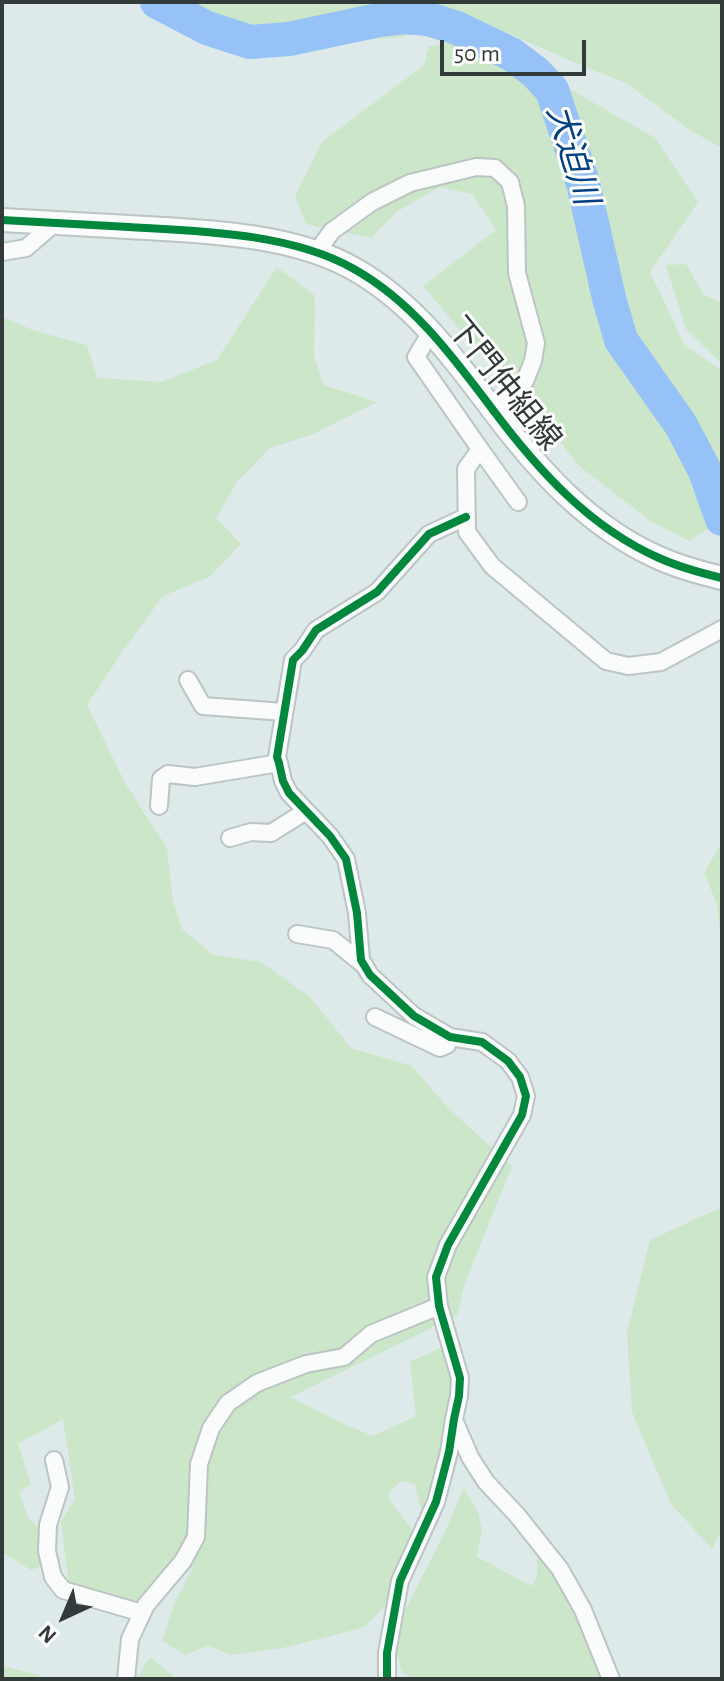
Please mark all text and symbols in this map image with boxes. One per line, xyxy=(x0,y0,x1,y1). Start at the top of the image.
scale bar xyxy=(444,24,590,74)
text: 50 m xyxy=(454,42,500,66)
water label: 犬迫川 xyxy=(538,100,606,210)
street label: 下門仲組線 xyxy=(439,310,569,458)
north arrow xyxy=(24,1577,104,1657)
text: N xyxy=(34,1621,60,1647)

